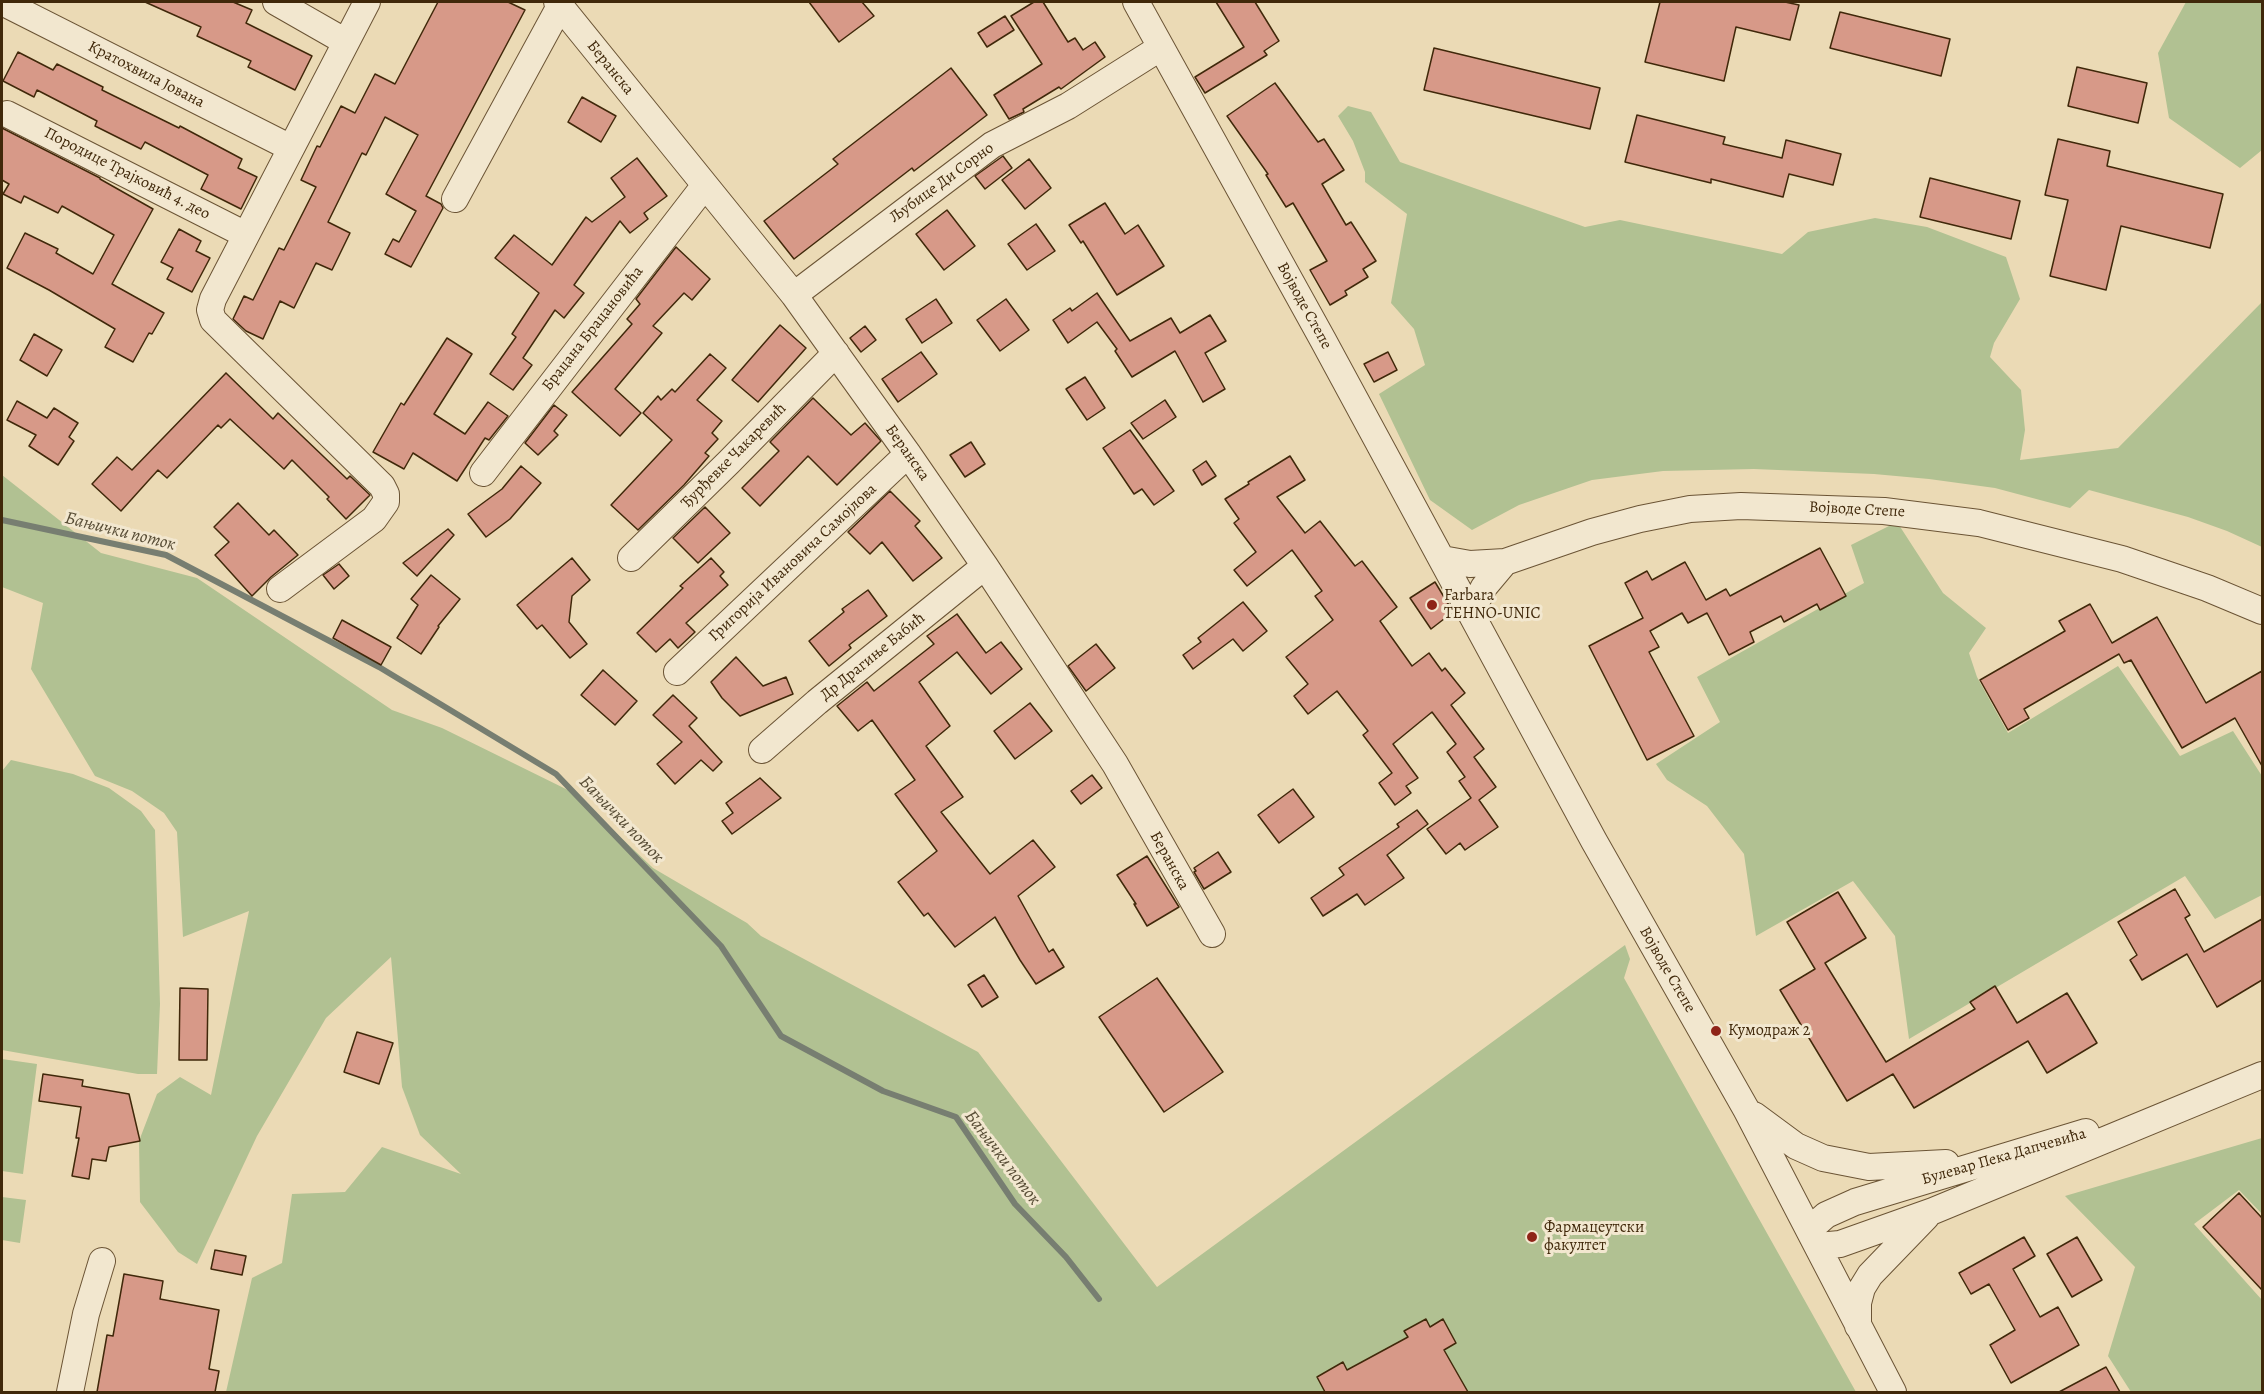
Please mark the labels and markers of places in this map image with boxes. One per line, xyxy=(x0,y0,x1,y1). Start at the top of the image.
place label: Farbara TEHNO-UNIC xyxy=(1444,586,1541,624)
marker: Farbara TEHNO-UNIC xyxy=(1425,598,1439,612)
place label: Кумодраж 2 xyxy=(1728,1021,1810,1041)
marker: Кумодраж 2 xyxy=(1709,1024,1723,1038)
place label: Фармацеутски факултет xyxy=(1544,1218,1644,1256)
marker: Фармацеутски факултет xyxy=(1525,1230,1539,1244)

